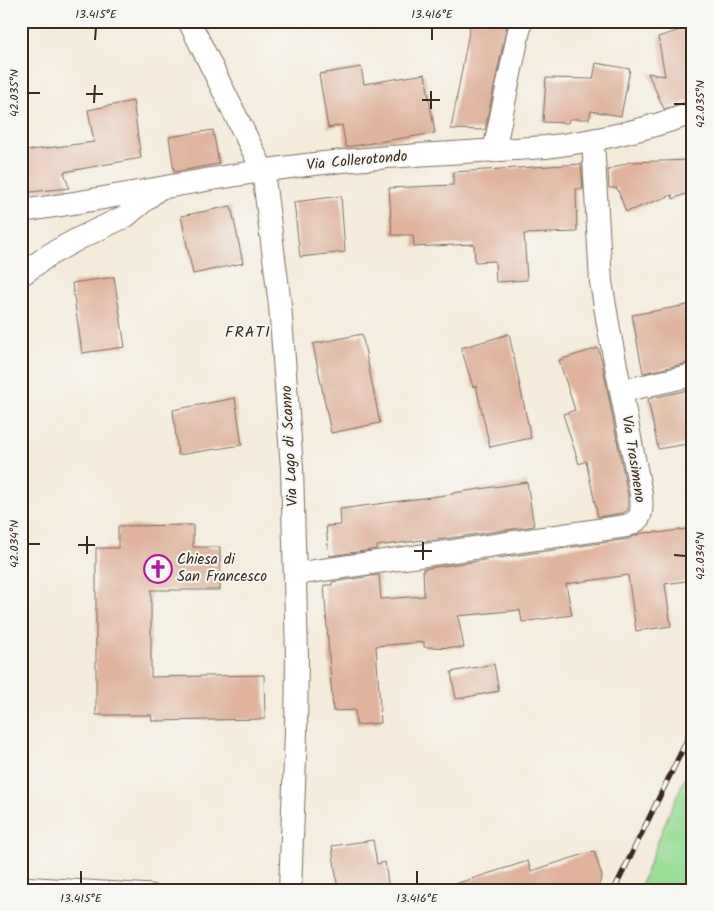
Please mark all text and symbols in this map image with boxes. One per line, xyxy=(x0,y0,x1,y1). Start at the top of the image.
text: 13.415°E xyxy=(75,5,118,24)
text: 13.416°E xyxy=(411,5,454,24)
text: 42.035°N xyxy=(5,69,24,117)
text: 42.035°N xyxy=(691,80,710,128)
street label: Via Collerotondo xyxy=(306,145,409,177)
district label: FRATI xyxy=(225,320,271,345)
street label: Via Lago di Scanno xyxy=(275,385,305,507)
street label: Via Trasimeno xyxy=(614,414,652,505)
text: 42.034°N xyxy=(5,520,24,568)
text: 42.034°N xyxy=(691,532,710,580)
place label: Chiesa di San Francesco xyxy=(177,548,267,589)
church icon: Chiesa di San Francesco xyxy=(143,554,173,584)
text: 13.415°E xyxy=(60,889,103,908)
text: 13.416°E xyxy=(396,889,439,908)

